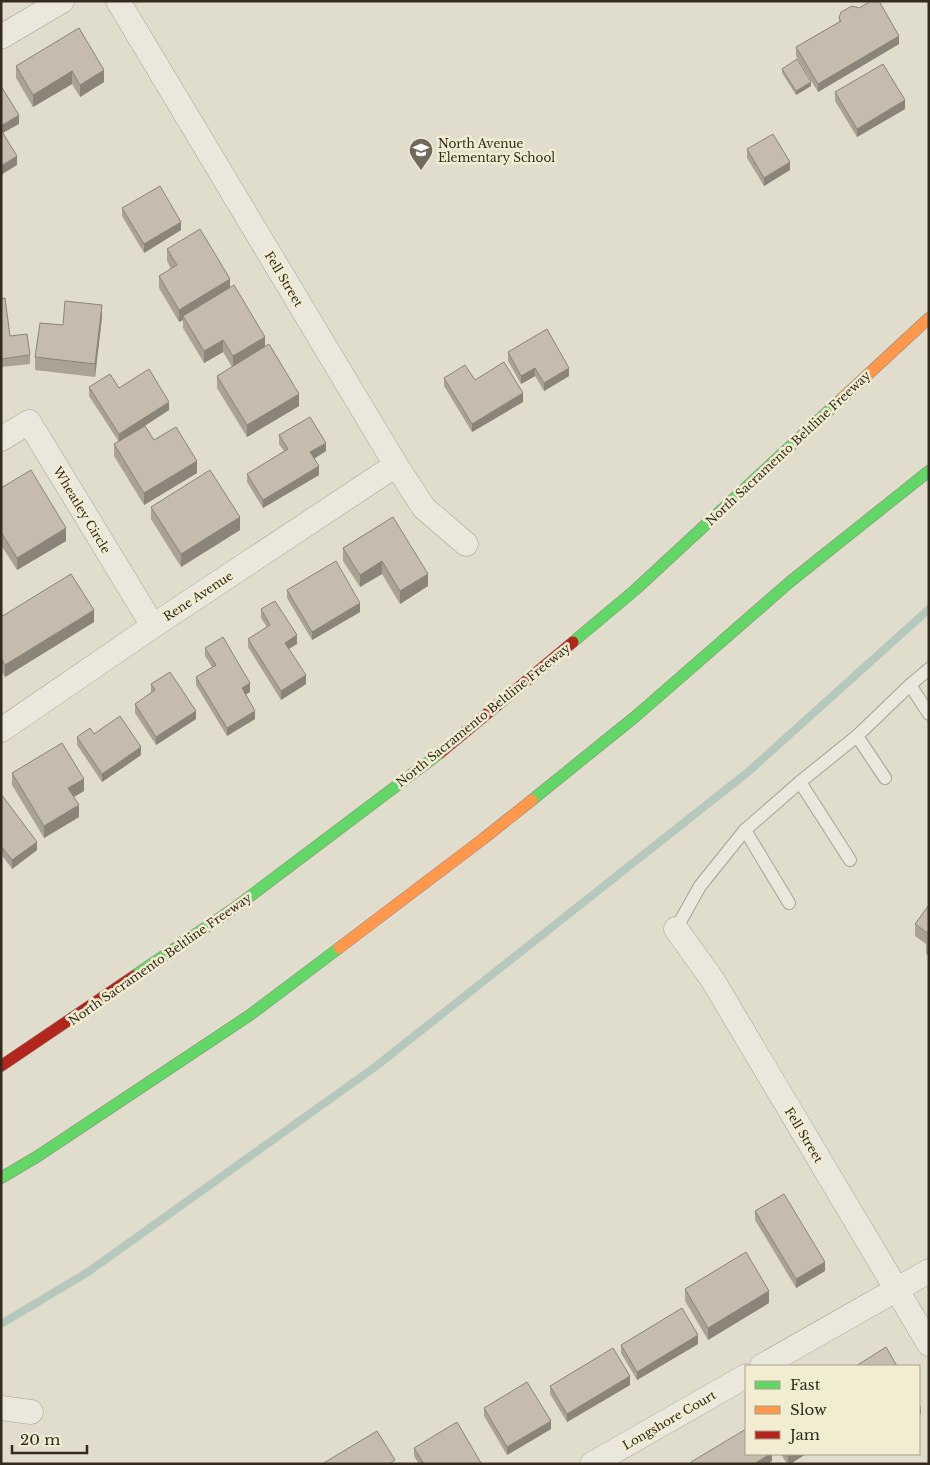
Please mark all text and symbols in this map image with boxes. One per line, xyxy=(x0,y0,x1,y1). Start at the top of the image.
place label: North Avenue Elementary School xyxy=(438,136,555,165)
school or university icon: North Avenue Elementary School xyxy=(408,137,434,171)
street label: Fell Street xyxy=(262,249,307,310)
street label: North Sacramento Beltline Freeway xyxy=(703,367,874,528)
street label: Wheatley Circle xyxy=(50,463,114,556)
street label: Rene Avenue xyxy=(160,568,236,624)
street label: North Sacramento Beltline Freeway xyxy=(393,640,573,790)
street label: North Sacramento Beltline Freeway xyxy=(66,890,255,1028)
street label: Fell Street xyxy=(782,1105,827,1166)
legend xyxy=(745,1365,920,1455)
text: Fast xyxy=(790,1375,821,1394)
street label: Longshore Court xyxy=(620,1387,719,1453)
text: Slow xyxy=(790,1400,827,1419)
scale bar xyxy=(12,1422,88,1454)
text: Jam xyxy=(788,1425,820,1444)
text: 20 m xyxy=(20,1430,60,1449)

